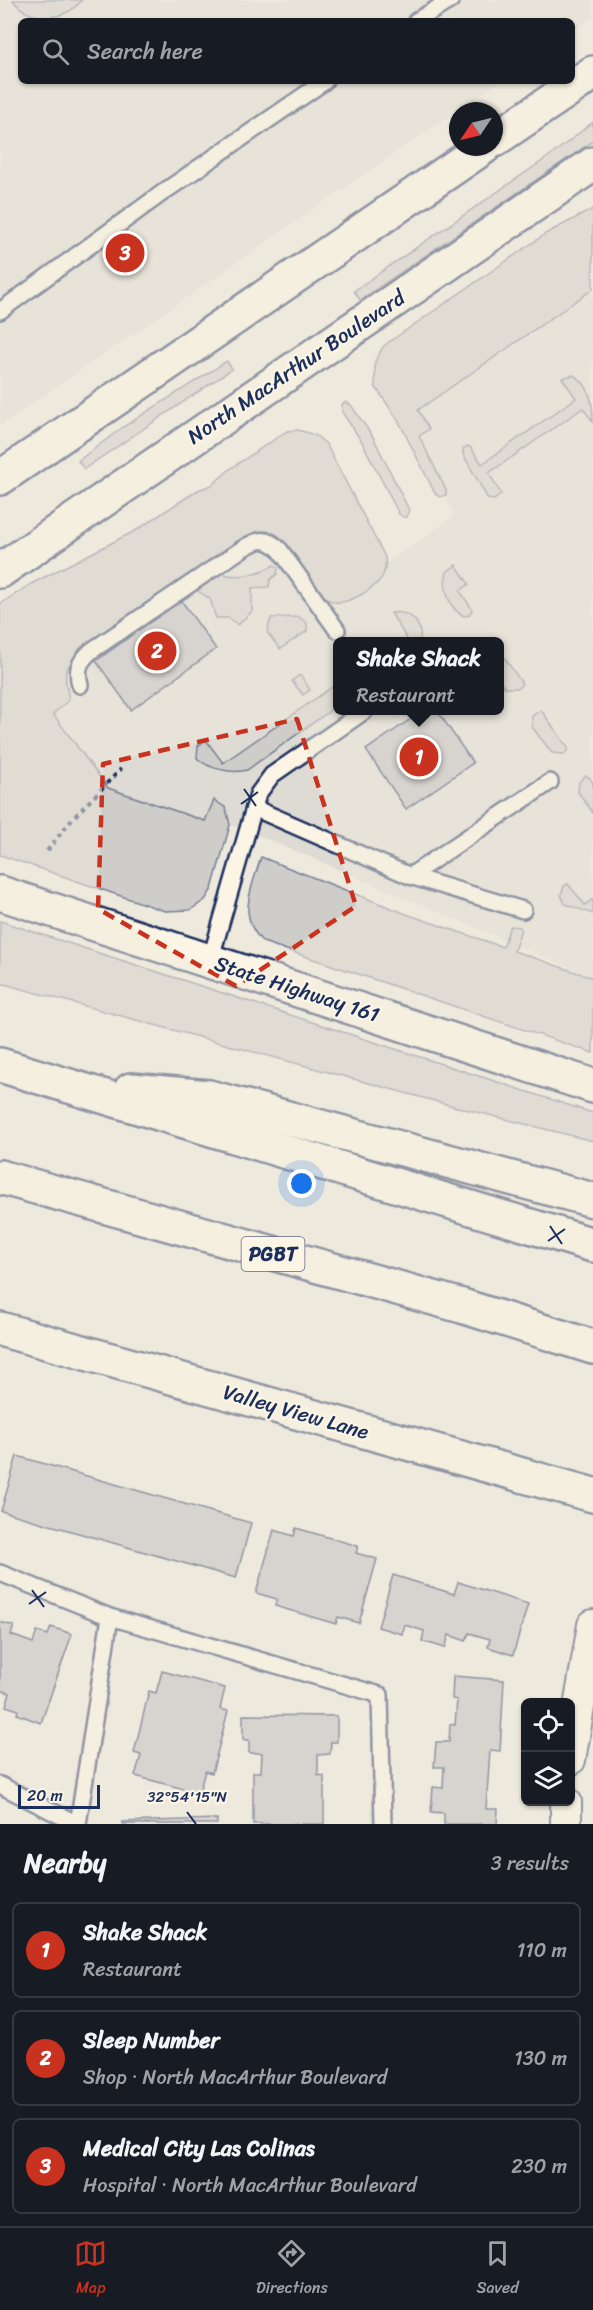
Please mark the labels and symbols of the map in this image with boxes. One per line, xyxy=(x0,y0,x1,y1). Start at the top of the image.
north arrow xyxy=(449,102,503,156)
pin: 3 xyxy=(106,230,144,276)
street label: North MacArthur Boulevard xyxy=(179,278,415,455)
pin: 2 xyxy=(138,628,176,674)
pin: 1 xyxy=(400,734,438,780)
street label: State Highway 161 xyxy=(209,944,385,1034)
your location xyxy=(287,1169,316,1198)
road number: PGBT xyxy=(242,1237,304,1271)
street label: Valley View Lane xyxy=(219,1373,373,1451)
scale bar xyxy=(18,1782,100,1810)
text: 32°54'15"N xyxy=(147,1784,227,1810)

